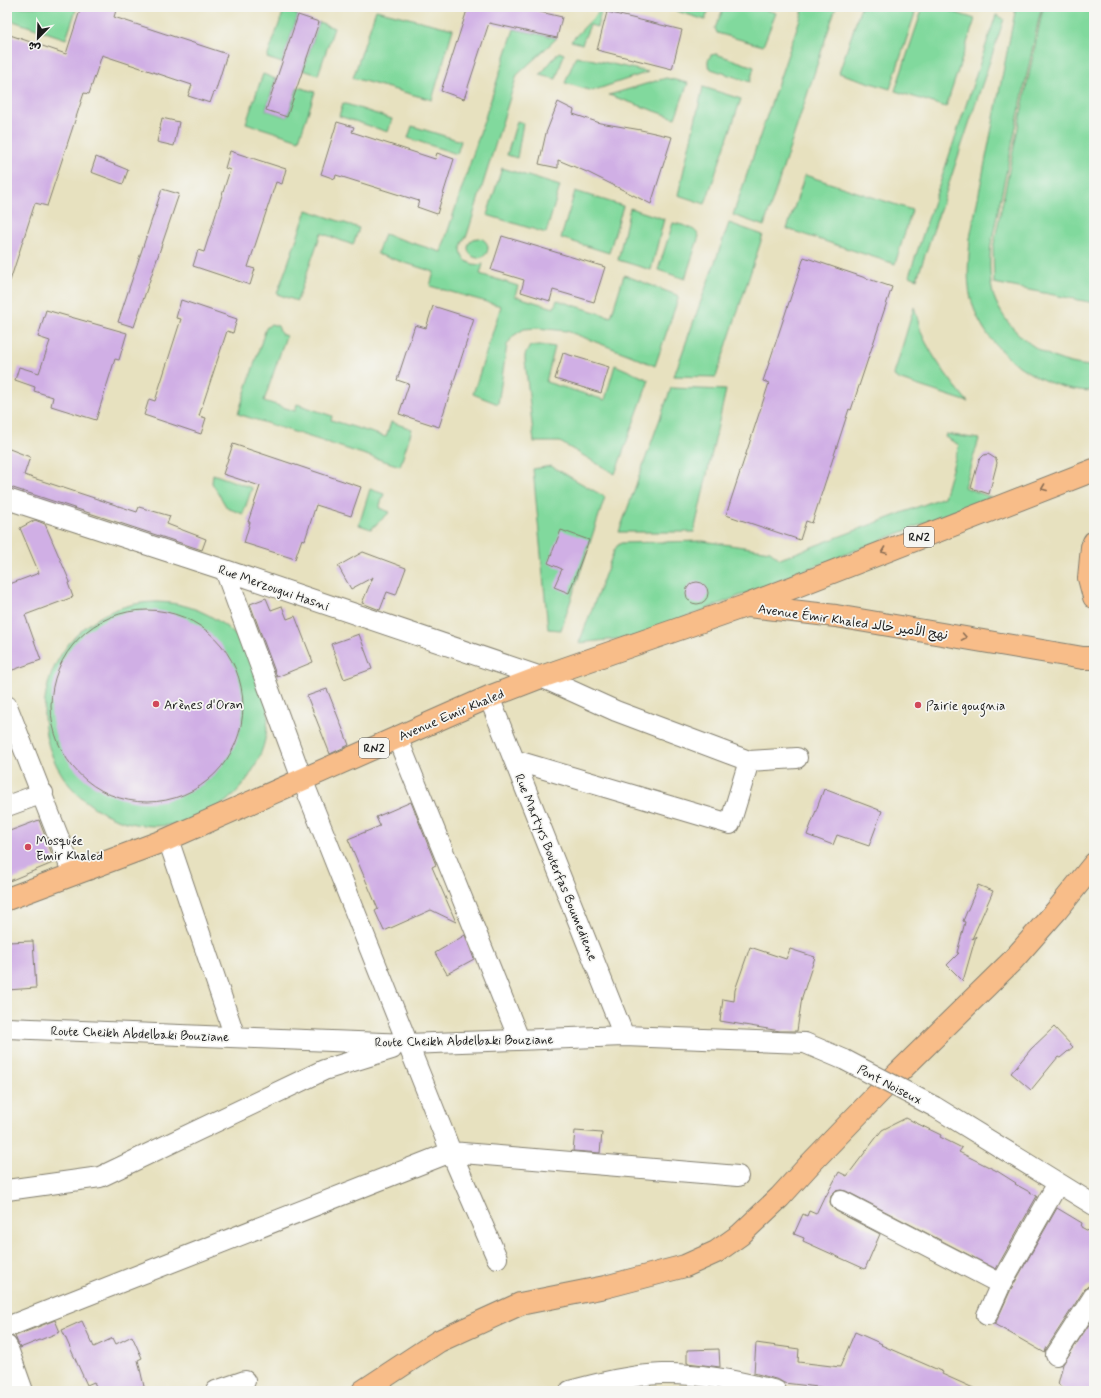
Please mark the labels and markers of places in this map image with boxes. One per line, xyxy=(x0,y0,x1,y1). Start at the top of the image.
place label: Arènes d'Oran xyxy=(164,697,243,714)
place label: Pairie gougnia xyxy=(926,698,1005,717)
marker: Arènes d'Oran xyxy=(151,699,161,709)
marker: Pairie gougnia xyxy=(913,700,923,710)
place label: Mosquée Emir Khaled xyxy=(36,833,103,865)
marker: Mosquée Emir Khaled xyxy=(23,842,33,852)

